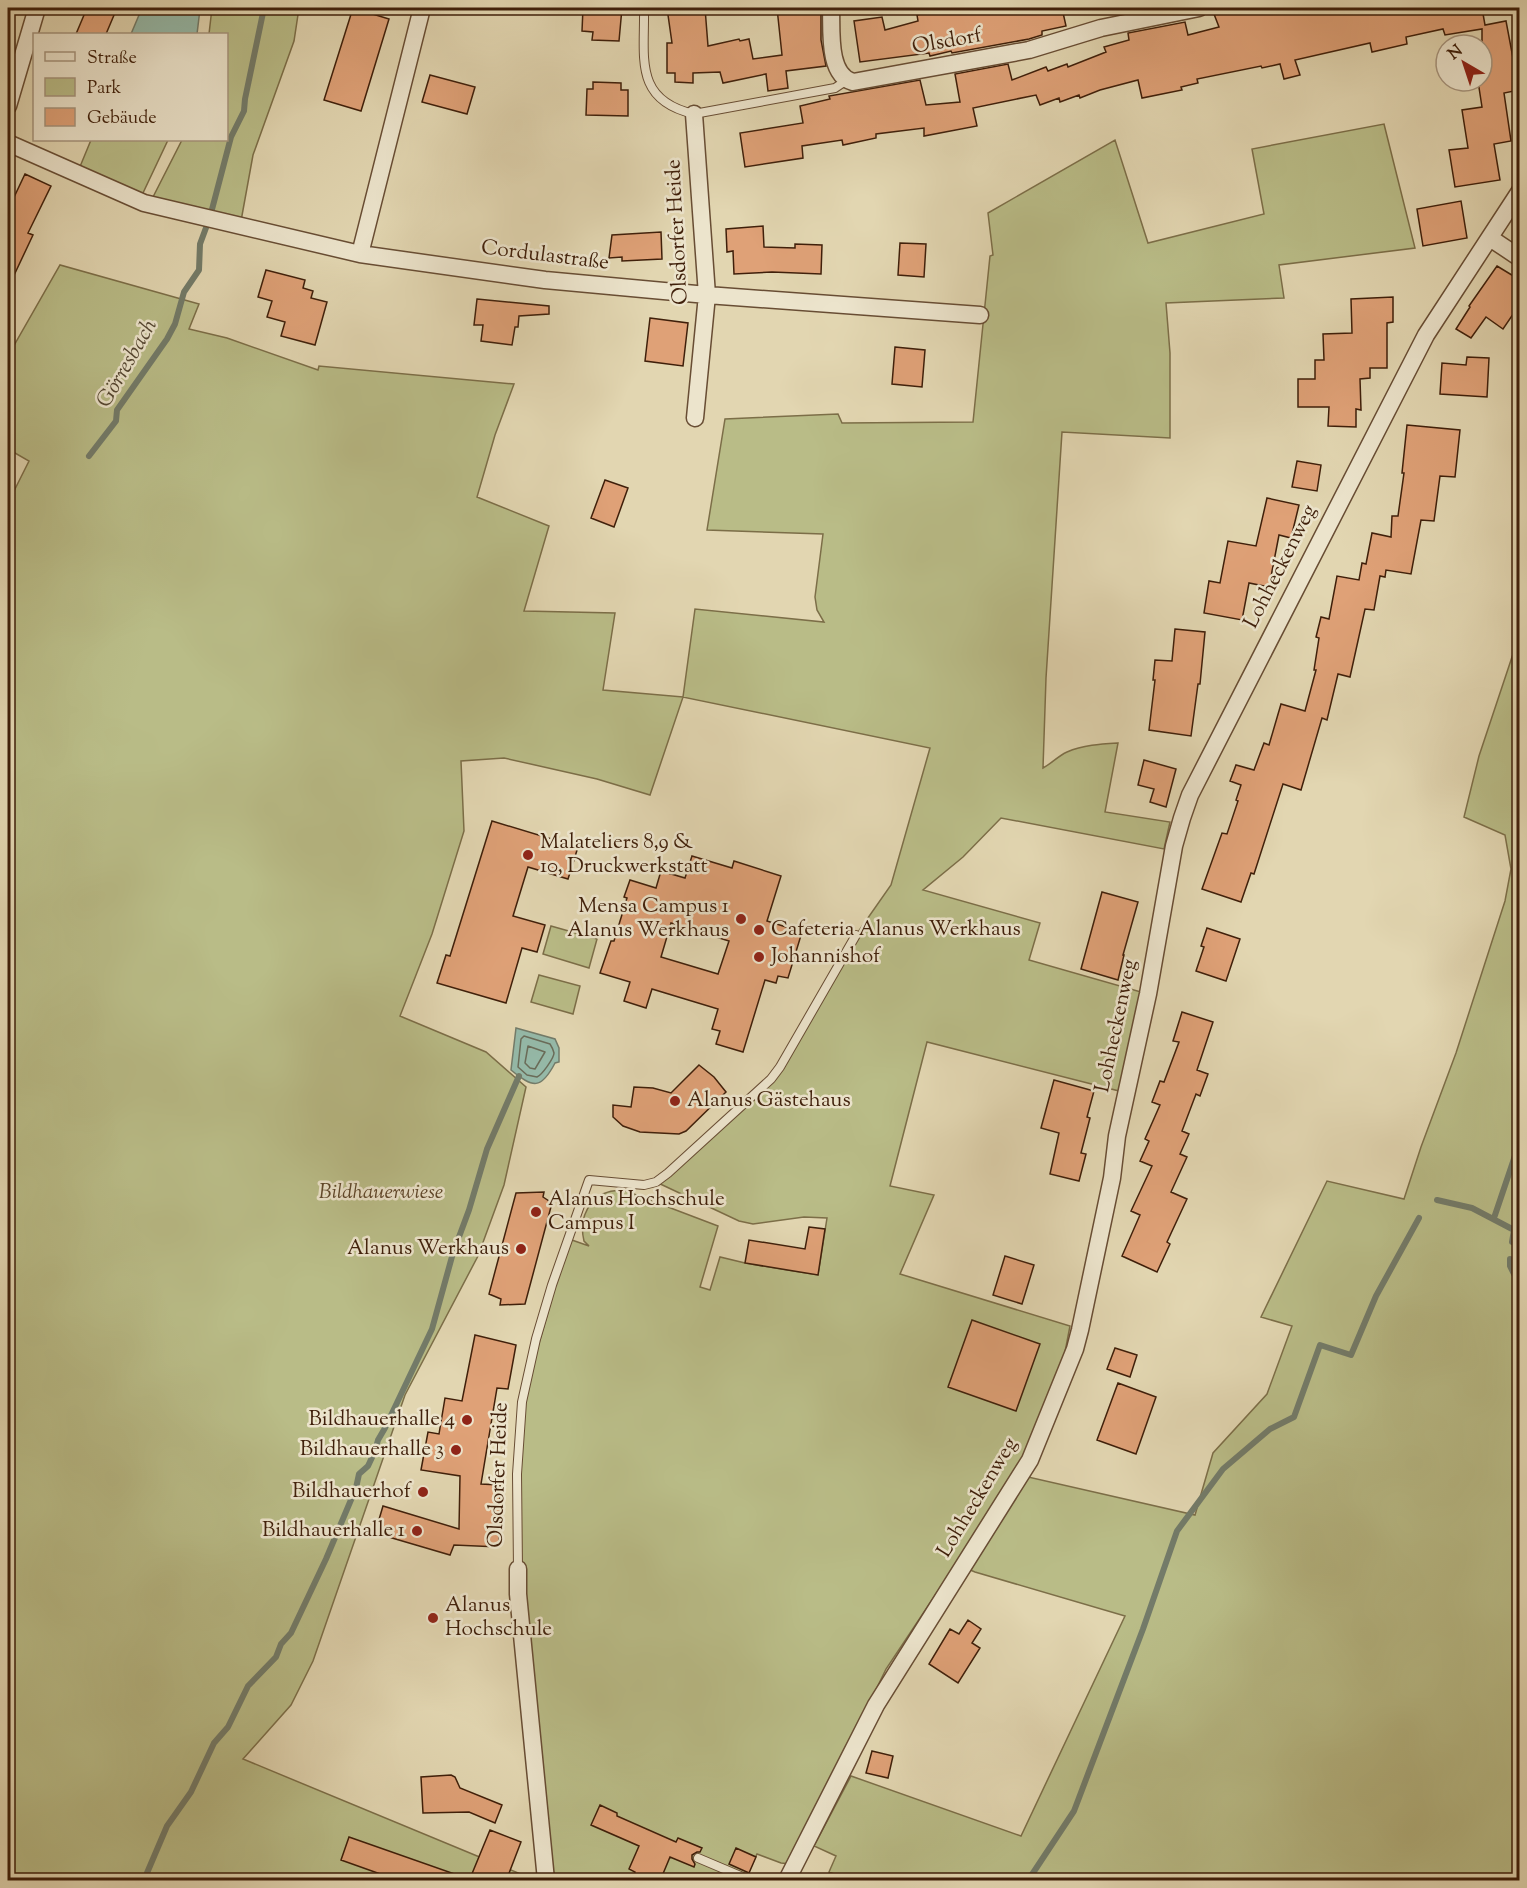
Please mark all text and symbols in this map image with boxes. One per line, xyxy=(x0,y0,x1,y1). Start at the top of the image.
street label: Olsdorf xyxy=(910,21,986,63)
legend xyxy=(33,33,228,141)
north arrow xyxy=(1434,33,1494,93)
text: N xyxy=(1444,40,1469,66)
text: Straße xyxy=(87,46,137,72)
text: Park xyxy=(87,76,122,102)
text: Gebäude xyxy=(87,106,157,132)
street label: Olsdorfer Heide xyxy=(659,158,697,306)
street label: Cordulastraße xyxy=(479,233,611,279)
water label: Görresbach xyxy=(90,313,166,414)
street label: Lohheckenweg xyxy=(1237,500,1325,634)
place label: Malateliers 8,9 & 10, Druckwerkstatt xyxy=(540,828,708,882)
marker: Malateliers 8,9 & 10, Druckwerkstatt xyxy=(521,848,535,862)
place label: Mensa Campus 1 Alanus Werkhaus xyxy=(567,892,729,946)
marker: Mensa Campus 1 Alanus Werkhaus xyxy=(734,912,748,926)
place label: Cafeteria Alanus Werkhaus xyxy=(771,915,1021,945)
marker: Cafeteria Alanus Werkhaus xyxy=(752,923,766,937)
place label: Johannishof xyxy=(770,942,882,972)
marker: Johannishof xyxy=(752,950,766,964)
street label: Lohheckenweg xyxy=(1088,957,1146,1095)
place label: Alanus Gästehaus xyxy=(687,1086,851,1116)
marker: Alanus Gästehaus xyxy=(668,1094,682,1108)
park label: Bildhauerwiese xyxy=(319,1178,443,1208)
place label: Alanus Hochschule Campus I xyxy=(548,1185,725,1239)
marker: Alanus Hochschule Campus I xyxy=(529,1205,543,1219)
place label: Alanus Werkhaus xyxy=(347,1234,509,1264)
marker: Alanus Werkhaus xyxy=(514,1242,528,1256)
street label: Olsdorfer Heide xyxy=(481,1402,517,1548)
place label: Bildhauerhalle 4 xyxy=(309,1405,455,1435)
marker: Bildhauerhalle 4 xyxy=(460,1413,474,1427)
street label: Lohheckenweg xyxy=(930,1432,1026,1564)
place label: Bildhauerhalle 3 xyxy=(300,1435,444,1465)
marker: Bildhauerhalle 3 xyxy=(449,1443,463,1457)
place label: Bildhauerhof xyxy=(292,1477,413,1507)
marker: Bildhauerhof xyxy=(416,1485,430,1499)
place label: Bildhauerhalle 1 xyxy=(262,1516,405,1546)
marker: Bildhauerhalle 1 xyxy=(410,1524,424,1538)
place label: Alanus Hochschule xyxy=(445,1591,552,1645)
marker: Alanus Hochschule xyxy=(426,1611,440,1625)

